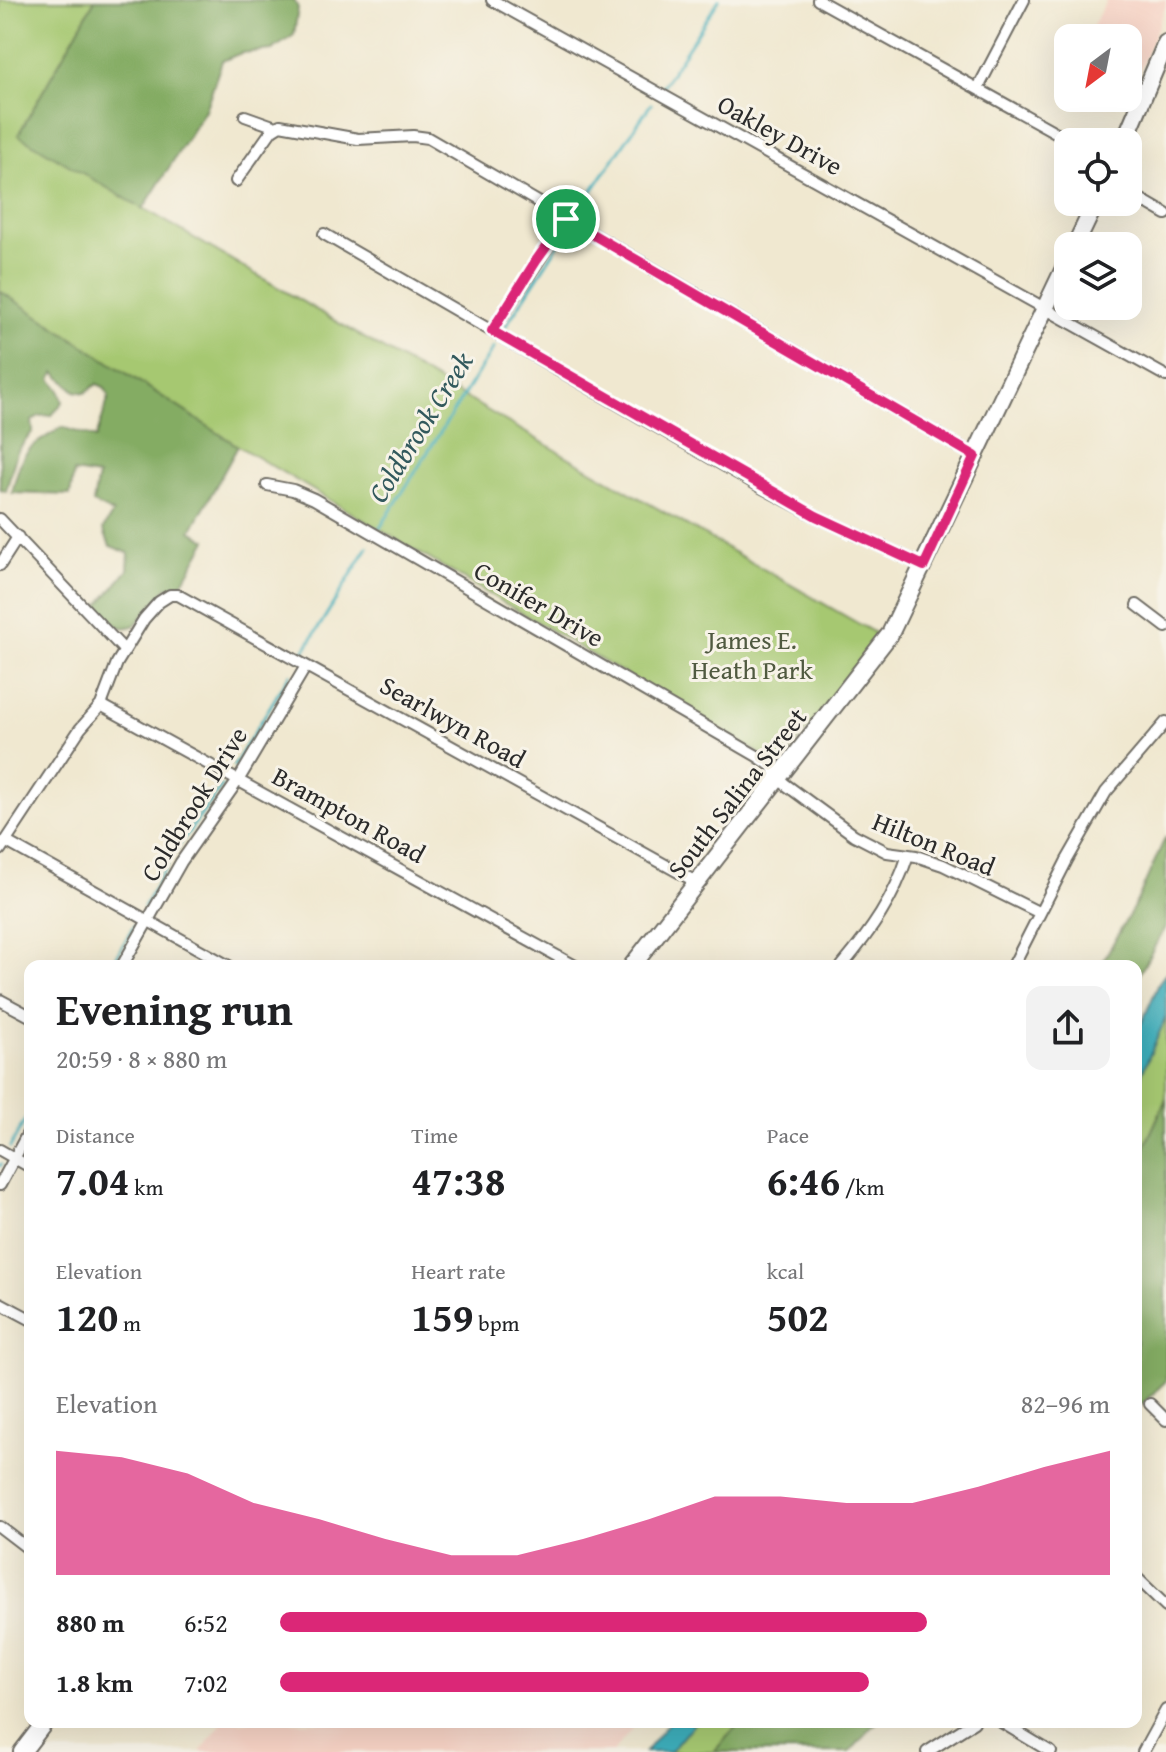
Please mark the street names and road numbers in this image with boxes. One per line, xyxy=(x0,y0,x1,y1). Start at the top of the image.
street label: Oakley Drive xyxy=(711,84,850,185)
street label: Conifer Drive xyxy=(467,551,612,657)
street label: Searlwyn Road xyxy=(373,665,533,778)
street label: South Salina Street xyxy=(657,699,816,886)
street label: Coldbrook Drive xyxy=(130,719,257,889)
street label: Brampton Road xyxy=(265,756,433,873)
street label: Hilton Road xyxy=(867,801,1001,886)

